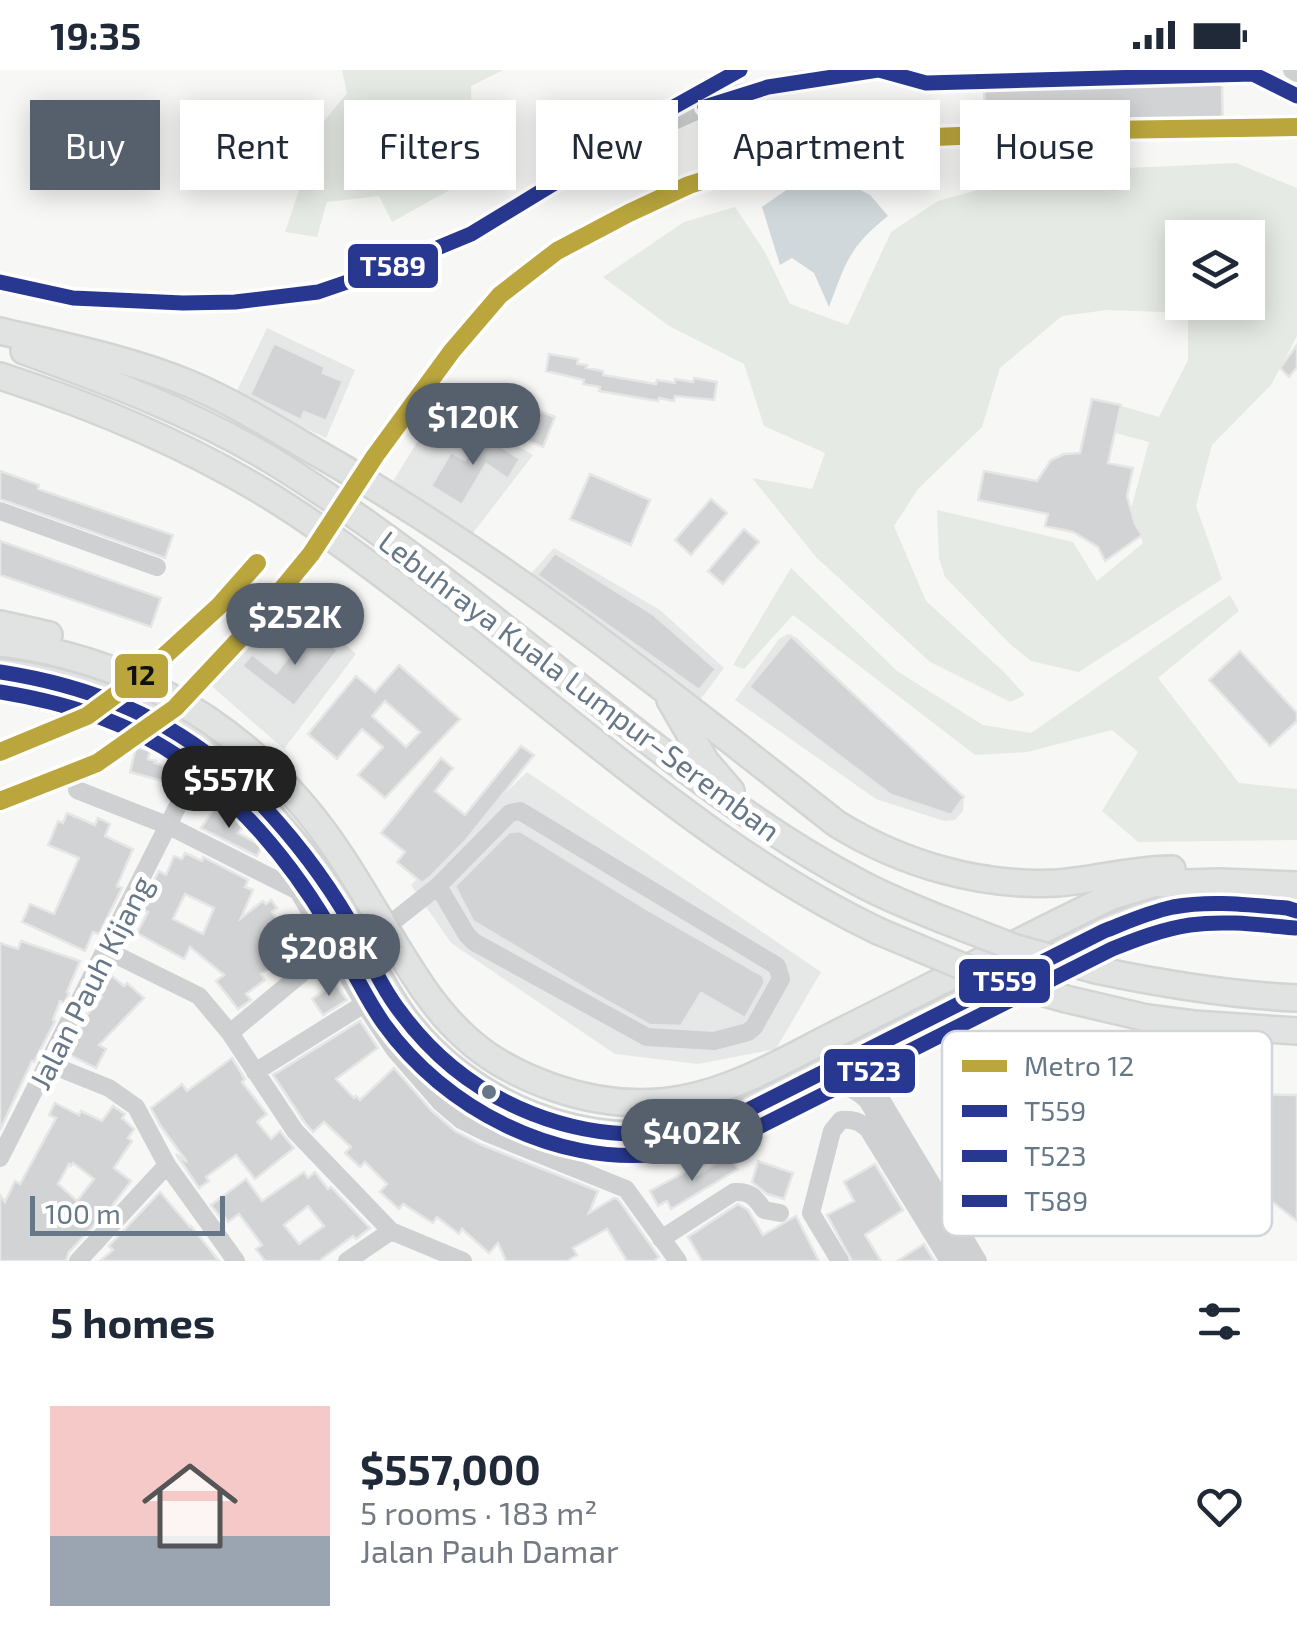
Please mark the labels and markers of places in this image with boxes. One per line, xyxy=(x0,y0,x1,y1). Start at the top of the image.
pin: $120K xyxy=(403,383,543,468)
pin: $252K xyxy=(225,583,365,668)
pin: $557K xyxy=(159,746,299,831)
pin: $208K xyxy=(259,914,399,999)
unlabelled marker xyxy=(479,1082,499,1102)
pin: $402K xyxy=(622,1099,762,1184)

